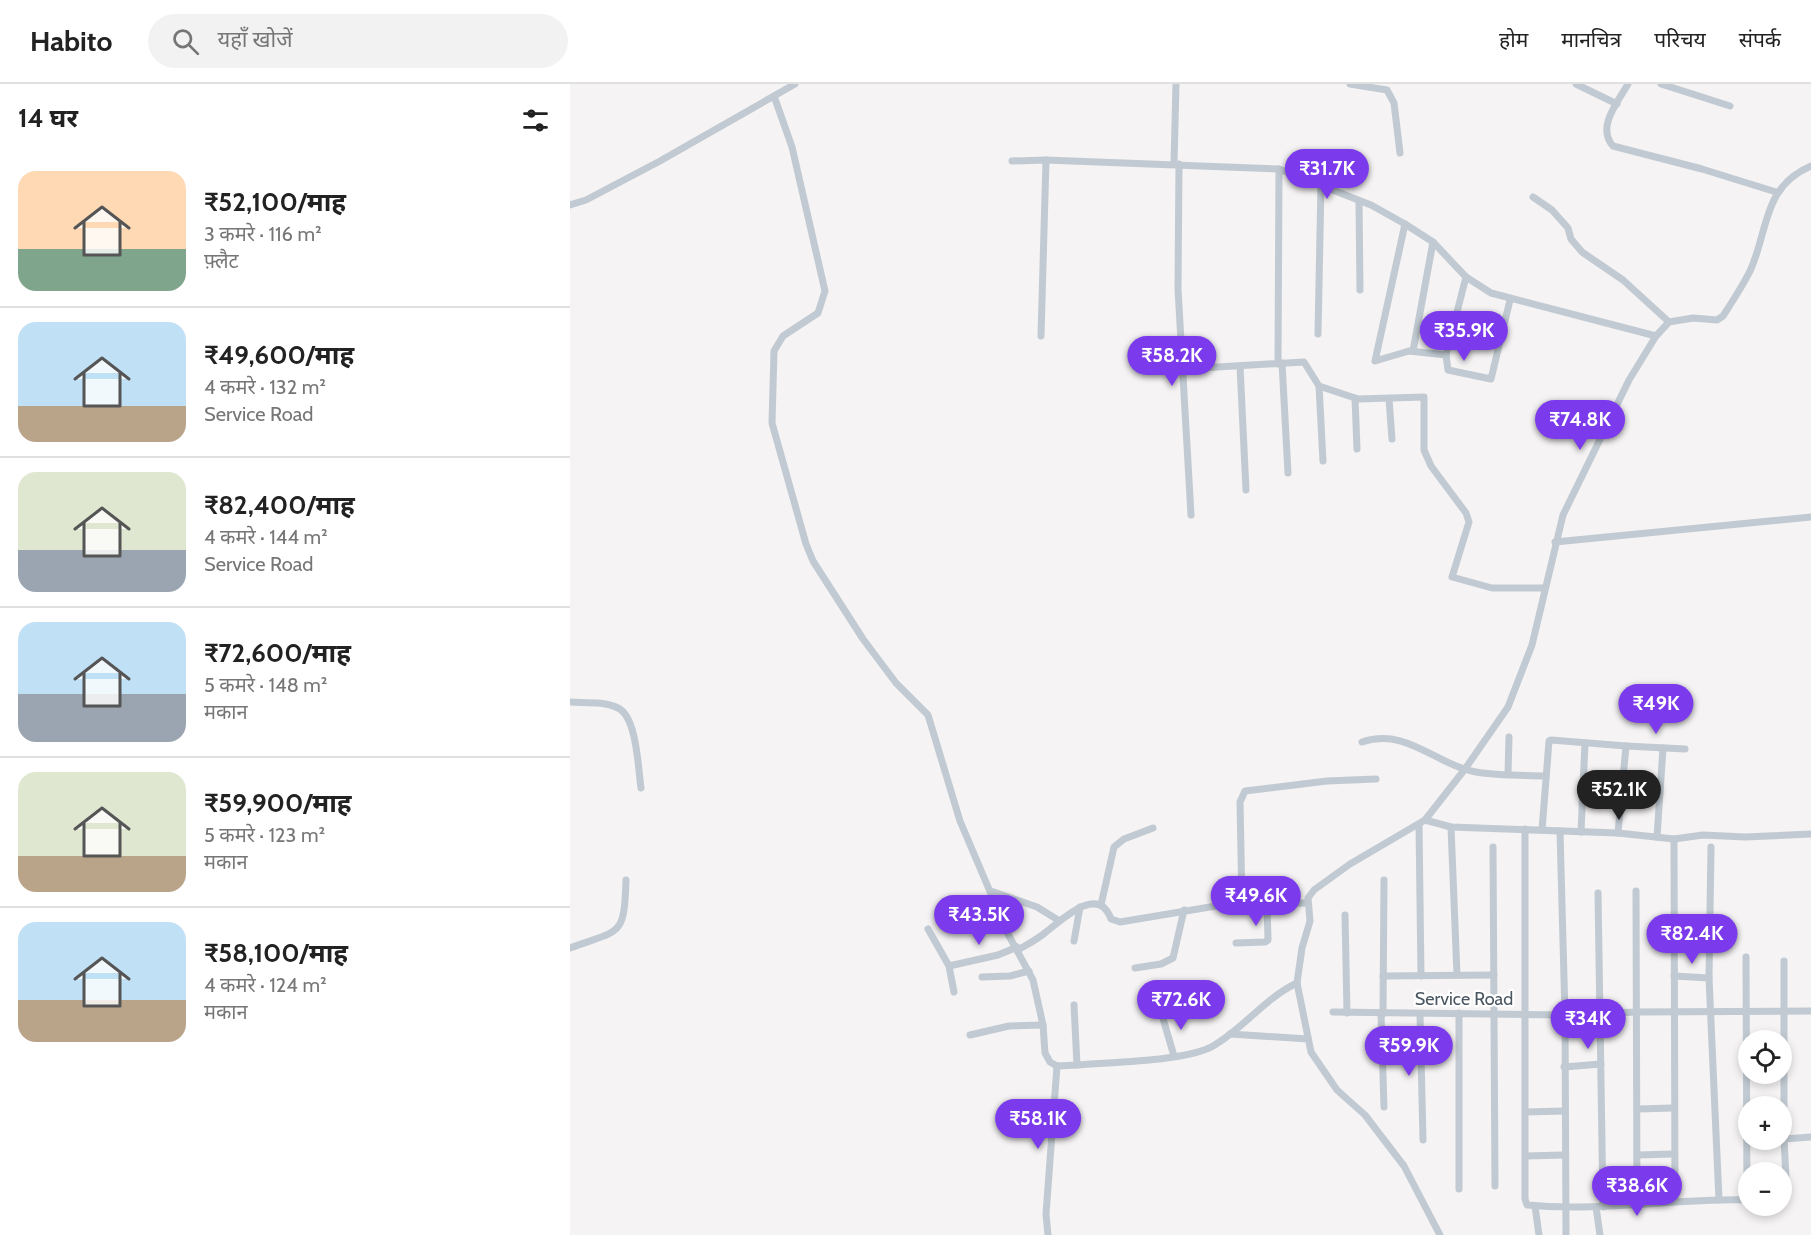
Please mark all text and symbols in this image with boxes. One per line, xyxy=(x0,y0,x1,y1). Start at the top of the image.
search box xyxy=(148,14,568,68)
text: Habito xyxy=(30,24,112,58)
icon: search xyxy=(169,25,202,58)
text: यहाँ खोजें xyxy=(217,26,293,53)
text: होम xyxy=(1499,27,1528,52)
text: मानचित्र xyxy=(1561,27,1621,52)
text: परिचय xyxy=(1654,27,1706,52)
text: संपर्क xyxy=(1739,27,1781,52)
text: 14 घर xyxy=(18,102,78,134)
icon: filters xyxy=(519,104,552,137)
pin: ₹31.7K xyxy=(1278,149,1376,200)
text: ₹31.7K xyxy=(1299,156,1355,180)
text: ₹52,100/माह xyxy=(204,186,346,218)
icon: home xyxy=(66,195,138,267)
text: 3 कमरे · 116 m² xyxy=(204,222,322,246)
text: फ़्लैट xyxy=(204,249,239,273)
pin: ₹35.9K xyxy=(1415,311,1513,362)
text: ₹35.9K xyxy=(1434,318,1494,342)
pin: ₹58.2K xyxy=(1123,336,1221,387)
text: ₹49,600/माह xyxy=(204,339,354,371)
text: ₹58.2K xyxy=(1141,343,1203,367)
icon: home xyxy=(66,346,138,418)
text: 4 कमरे · 132 m² xyxy=(204,375,326,399)
pin: ₹74.8K xyxy=(1531,400,1629,451)
text: Service Road xyxy=(204,402,313,426)
text: ₹74.8K xyxy=(1549,407,1611,431)
text: ₹82,400/माह xyxy=(204,489,355,521)
icon: home xyxy=(66,496,138,568)
text: 4 कमरे · 144 m² xyxy=(204,525,328,549)
text: Service Road xyxy=(204,552,313,576)
text: ₹72,600/माह xyxy=(204,637,351,669)
icon: home xyxy=(66,646,138,718)
text: 5 कमरे · 148 m² xyxy=(204,673,327,697)
pin: ₹49K xyxy=(1620,684,1692,735)
text: ₹49K xyxy=(1632,691,1680,715)
text: मकान xyxy=(204,700,248,724)
pin: ₹52.1K xyxy=(1570,770,1668,821)
text: ₹52.1K xyxy=(1591,777,1647,801)
text: ₹59,900/माह xyxy=(204,787,352,819)
icon: home xyxy=(66,796,138,868)
text: 5 कमरे · 123 m² xyxy=(204,823,325,847)
text: मकान xyxy=(204,850,248,874)
pin: ₹49.6K xyxy=(1207,876,1305,927)
text: ₹49.6K xyxy=(1225,883,1287,907)
pin: ₹43.5K xyxy=(930,895,1028,946)
text: ₹43.5K xyxy=(948,902,1010,926)
pin: ₹82.4K xyxy=(1643,914,1741,965)
text: ₹82.4K xyxy=(1661,921,1723,945)
text: ₹58,100/माह xyxy=(204,937,348,969)
icon: home xyxy=(66,946,138,1018)
text: 4 कमरे · 124 m² xyxy=(204,973,327,997)
pin: ₹72.6K xyxy=(1132,980,1230,1031)
text: ₹72.6K xyxy=(1151,987,1211,1011)
street label: Service Road xyxy=(1415,988,1513,1010)
pin: ₹34K xyxy=(1552,999,1624,1050)
text: मकान xyxy=(204,1000,248,1024)
text: ₹34K xyxy=(1565,1006,1611,1030)
pin: ₹59.9K xyxy=(1360,1026,1458,1077)
map controls xyxy=(1738,1030,1792,1216)
button: locate xyxy=(1738,1030,1792,1084)
text: ₹59.9K xyxy=(1379,1033,1439,1057)
button: + xyxy=(1738,1096,1792,1150)
pin: ₹58.1K xyxy=(989,1099,1087,1150)
text: ₹58.1K xyxy=(1009,1106,1067,1130)
button: − xyxy=(1738,1162,1792,1216)
pin: ₹38.6K xyxy=(1588,1166,1686,1217)
text: ₹38.6K xyxy=(1606,1173,1668,1197)

